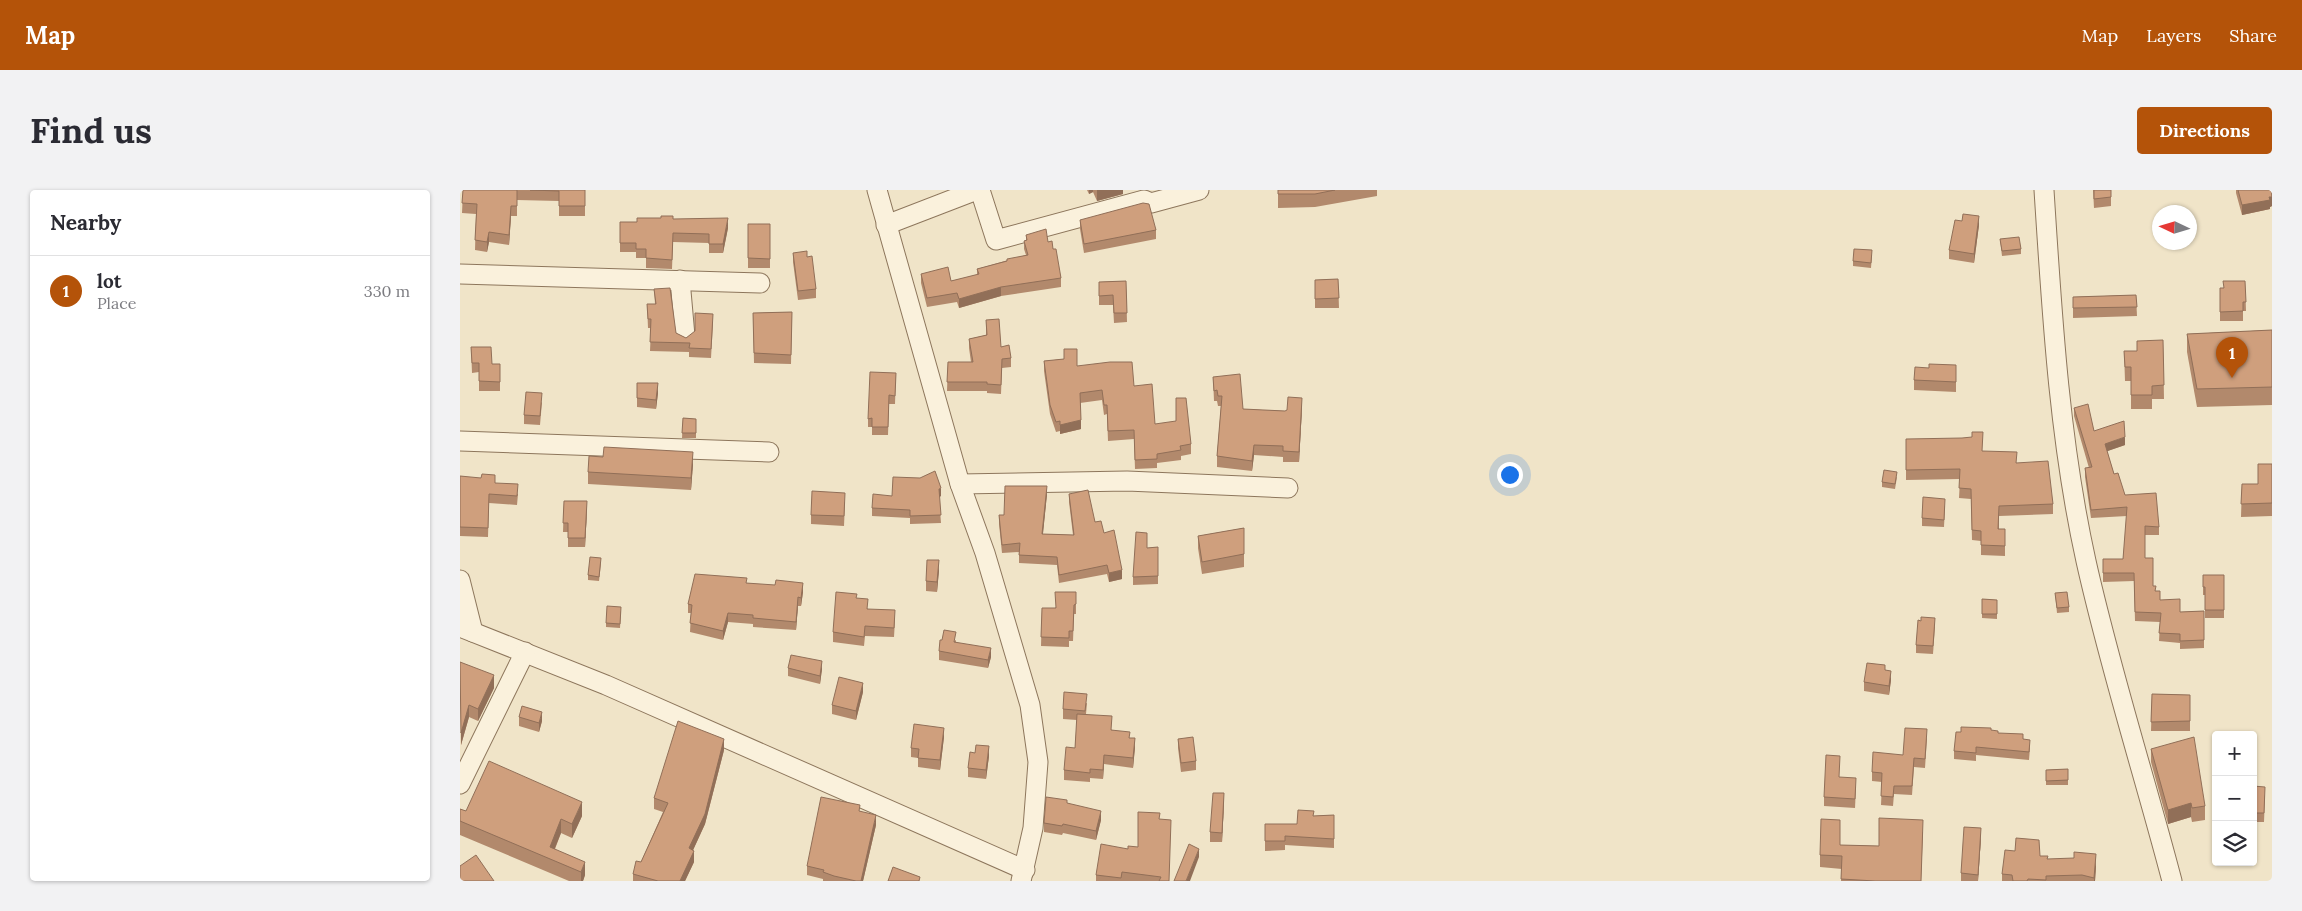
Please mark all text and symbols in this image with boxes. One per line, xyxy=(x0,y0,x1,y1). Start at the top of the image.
text: Map xyxy=(25,20,75,51)
text: Map xyxy=(2082,24,2118,47)
text: Layers xyxy=(2146,24,2201,47)
text: Share xyxy=(2229,24,2277,47)
button: Directions xyxy=(2137,107,2272,154)
text: Find us xyxy=(30,108,152,153)
north arrow xyxy=(2152,205,2197,250)
text: Nearby xyxy=(50,209,121,236)
text: lot xyxy=(97,269,122,293)
text: 1 xyxy=(63,281,69,301)
text: 330 m xyxy=(364,281,410,301)
text: Place xyxy=(97,293,136,313)
pin: 1 xyxy=(2216,337,2248,378)
your location xyxy=(1497,462,1523,488)
map controls xyxy=(2212,731,2257,866)
button: + xyxy=(2212,731,2257,776)
button: − xyxy=(2212,776,2257,821)
button: layers xyxy=(2212,821,2257,866)

